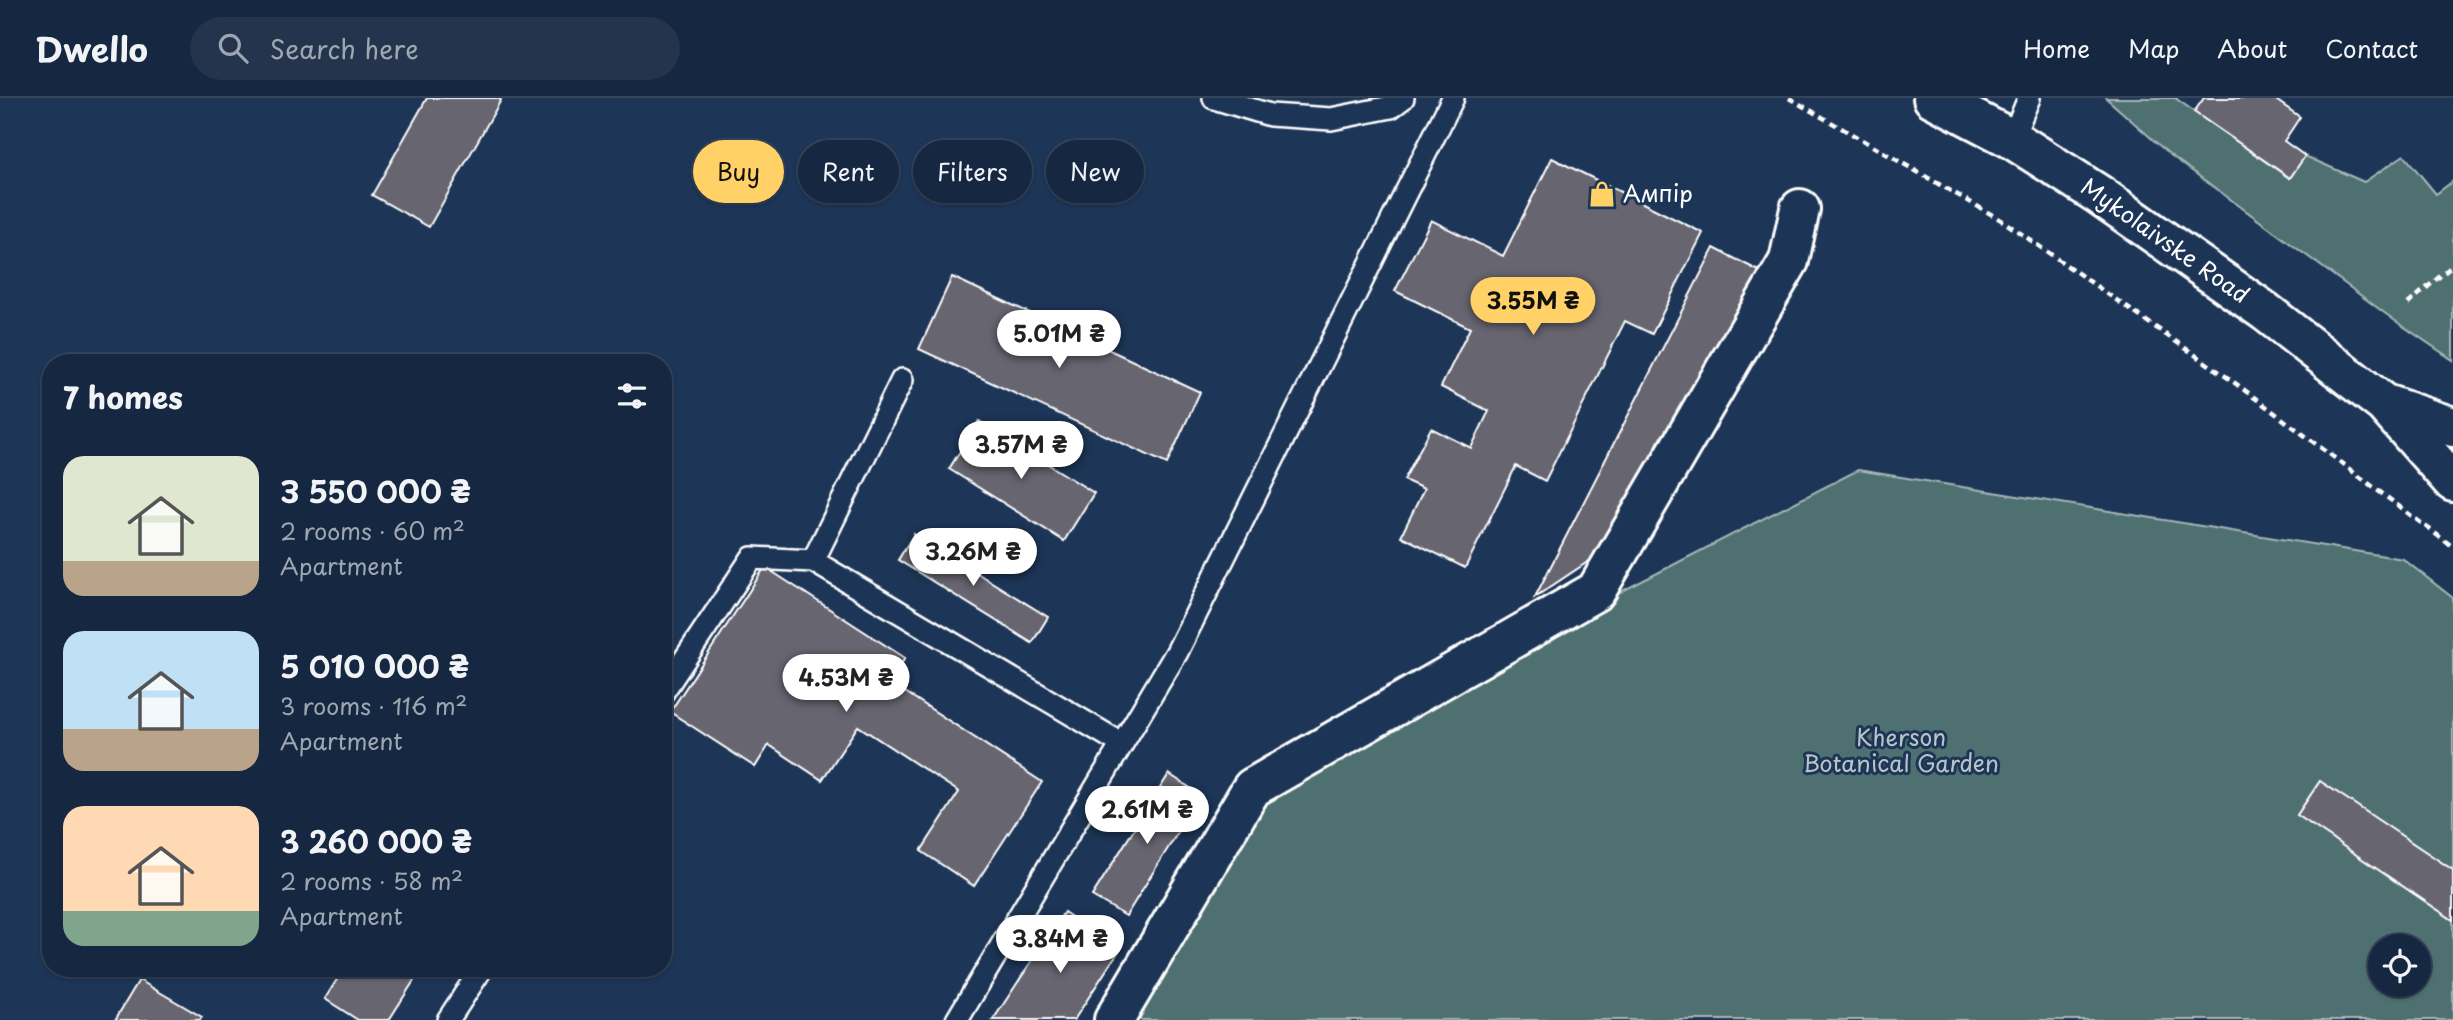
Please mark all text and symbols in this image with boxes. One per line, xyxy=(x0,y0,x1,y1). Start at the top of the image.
search box xyxy=(190,17,680,80)
text: Dwello xyxy=(35,23,148,73)
icon: search xyxy=(214,29,252,67)
text: Search here xyxy=(270,29,419,68)
text: Home xyxy=(2023,30,2090,66)
text: Map xyxy=(2128,30,2179,66)
text: About xyxy=(2217,30,2287,66)
text: Contact xyxy=(2325,30,2418,66)
chip: Buy xyxy=(693,140,784,203)
chip: Rent xyxy=(798,140,899,203)
chip: Filters xyxy=(913,140,1032,203)
chip: New xyxy=(1046,140,1144,203)
street label: Mykolaivske Road xyxy=(2074,168,2257,311)
place label: Ампір xyxy=(1623,175,1693,210)
shop icon: Ампір xyxy=(1587,179,1617,209)
pin: 3.55M ₴ xyxy=(1468,278,1598,337)
text: 3.55M ₴ xyxy=(1486,282,1580,317)
pin: 5.01M ₴ xyxy=(994,310,1124,370)
text: 5.01M ₴ xyxy=(1013,315,1105,350)
text: 7 homes xyxy=(63,374,183,419)
icon: filters xyxy=(613,377,651,415)
pin: 3.57M ₴ xyxy=(956,422,1086,481)
text: 3.57M ₴ xyxy=(974,426,1068,461)
text: 3 550 000 ₴ xyxy=(280,468,471,513)
icon: home xyxy=(119,484,203,568)
text: 2 rooms · 60 m² xyxy=(280,513,465,548)
pin: 3.26M ₴ xyxy=(908,528,1038,588)
text: 3.26M ₴ xyxy=(925,533,1021,568)
text: Apartment xyxy=(280,548,403,583)
text: 5 010 000 ₴ xyxy=(280,643,469,688)
pin: 4.53M ₴ xyxy=(781,654,911,714)
icon: home xyxy=(119,659,203,743)
text: 4.53M ₴ xyxy=(799,659,893,694)
text: 3 rooms · 116 m² xyxy=(280,688,467,723)
park label: Kherson Botanical Garden xyxy=(1803,719,1999,780)
text: Apartment xyxy=(280,723,403,758)
pin: 2.61M ₴ xyxy=(1082,786,1212,846)
text: 2.61M ₴ xyxy=(1101,791,1193,826)
text: 3 260 000 ₴ xyxy=(280,818,472,863)
icon: home xyxy=(119,834,203,918)
text: 2 rooms · 58 m² xyxy=(280,863,463,898)
text: Apartment xyxy=(280,898,403,933)
pin: 3.84M ₴ xyxy=(995,916,1125,975)
text: 3.84M ₴ xyxy=(1012,920,1108,955)
map controls xyxy=(2368,934,2431,997)
button: locate xyxy=(2368,934,2431,997)

